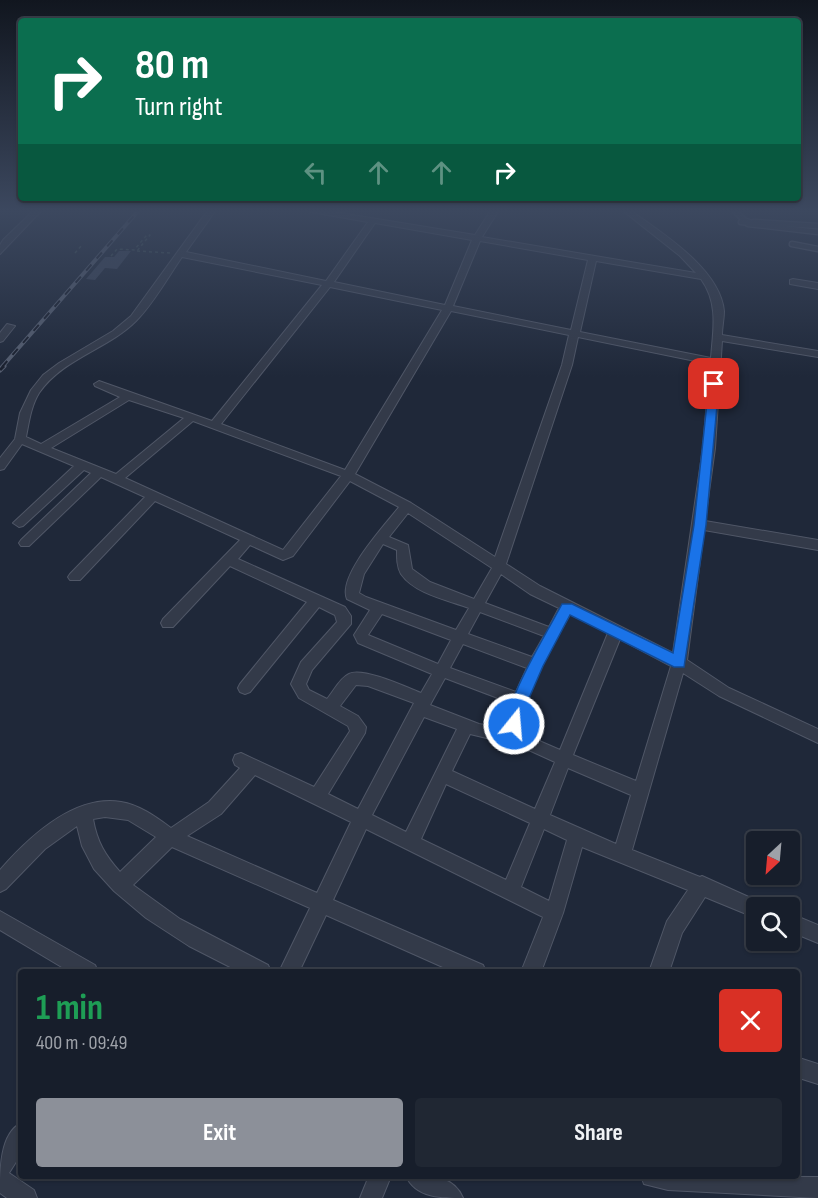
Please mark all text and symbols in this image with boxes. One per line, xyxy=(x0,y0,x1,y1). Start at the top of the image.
text: 80 m xyxy=(135,40,209,91)
icon: right xyxy=(36,42,114,120)
text: Turn right xyxy=(135,91,222,123)
icon: left xyxy=(299,156,332,189)
icon: ahead xyxy=(362,156,395,189)
icon: ahead xyxy=(425,156,458,189)
icon: right xyxy=(488,156,521,189)
pin xyxy=(688,358,739,409)
icon: arrive xyxy=(697,367,730,400)
position arrow xyxy=(482,692,546,756)
north arrow xyxy=(746,831,800,885)
map controls xyxy=(746,831,800,951)
button: search xyxy=(746,897,800,951)
text: 1 min xyxy=(36,987,103,1030)
button: close xyxy=(719,989,782,1052)
text: 400 m · 09:49 xyxy=(36,1031,127,1055)
button: Exit xyxy=(36,1098,403,1167)
button: Share xyxy=(415,1098,782,1167)

